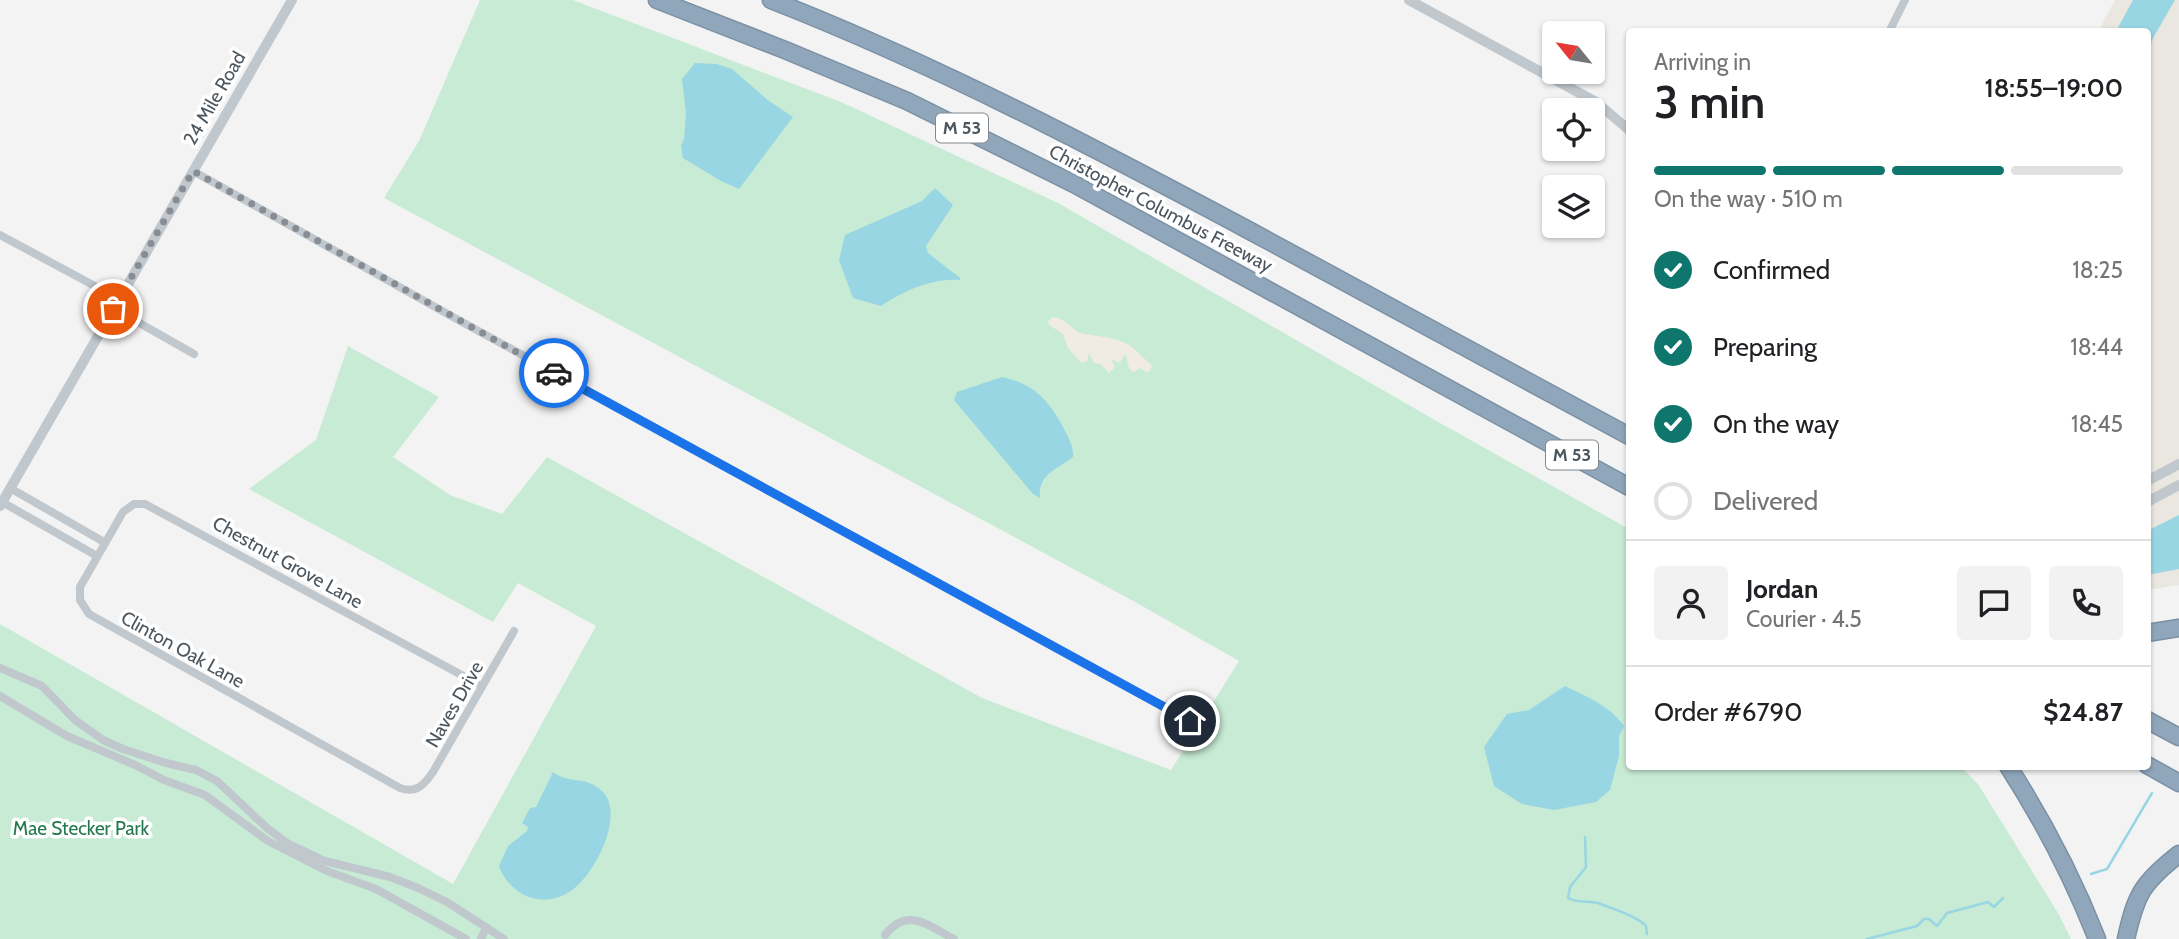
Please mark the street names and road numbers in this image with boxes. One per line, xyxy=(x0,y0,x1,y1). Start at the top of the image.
street label: 24 Mile Road xyxy=(178,47,250,149)
road number: M 53 xyxy=(936,113,988,142)
street label: Christopher Columbus Freeway xyxy=(1045,140,1277,277)
road number: M 53 xyxy=(1546,440,1598,470)
street label: Chestnut Grove Lane xyxy=(209,512,367,613)
street label: Clinton Oak Lane xyxy=(117,606,249,693)
street label: Naves Drive xyxy=(421,657,488,751)

